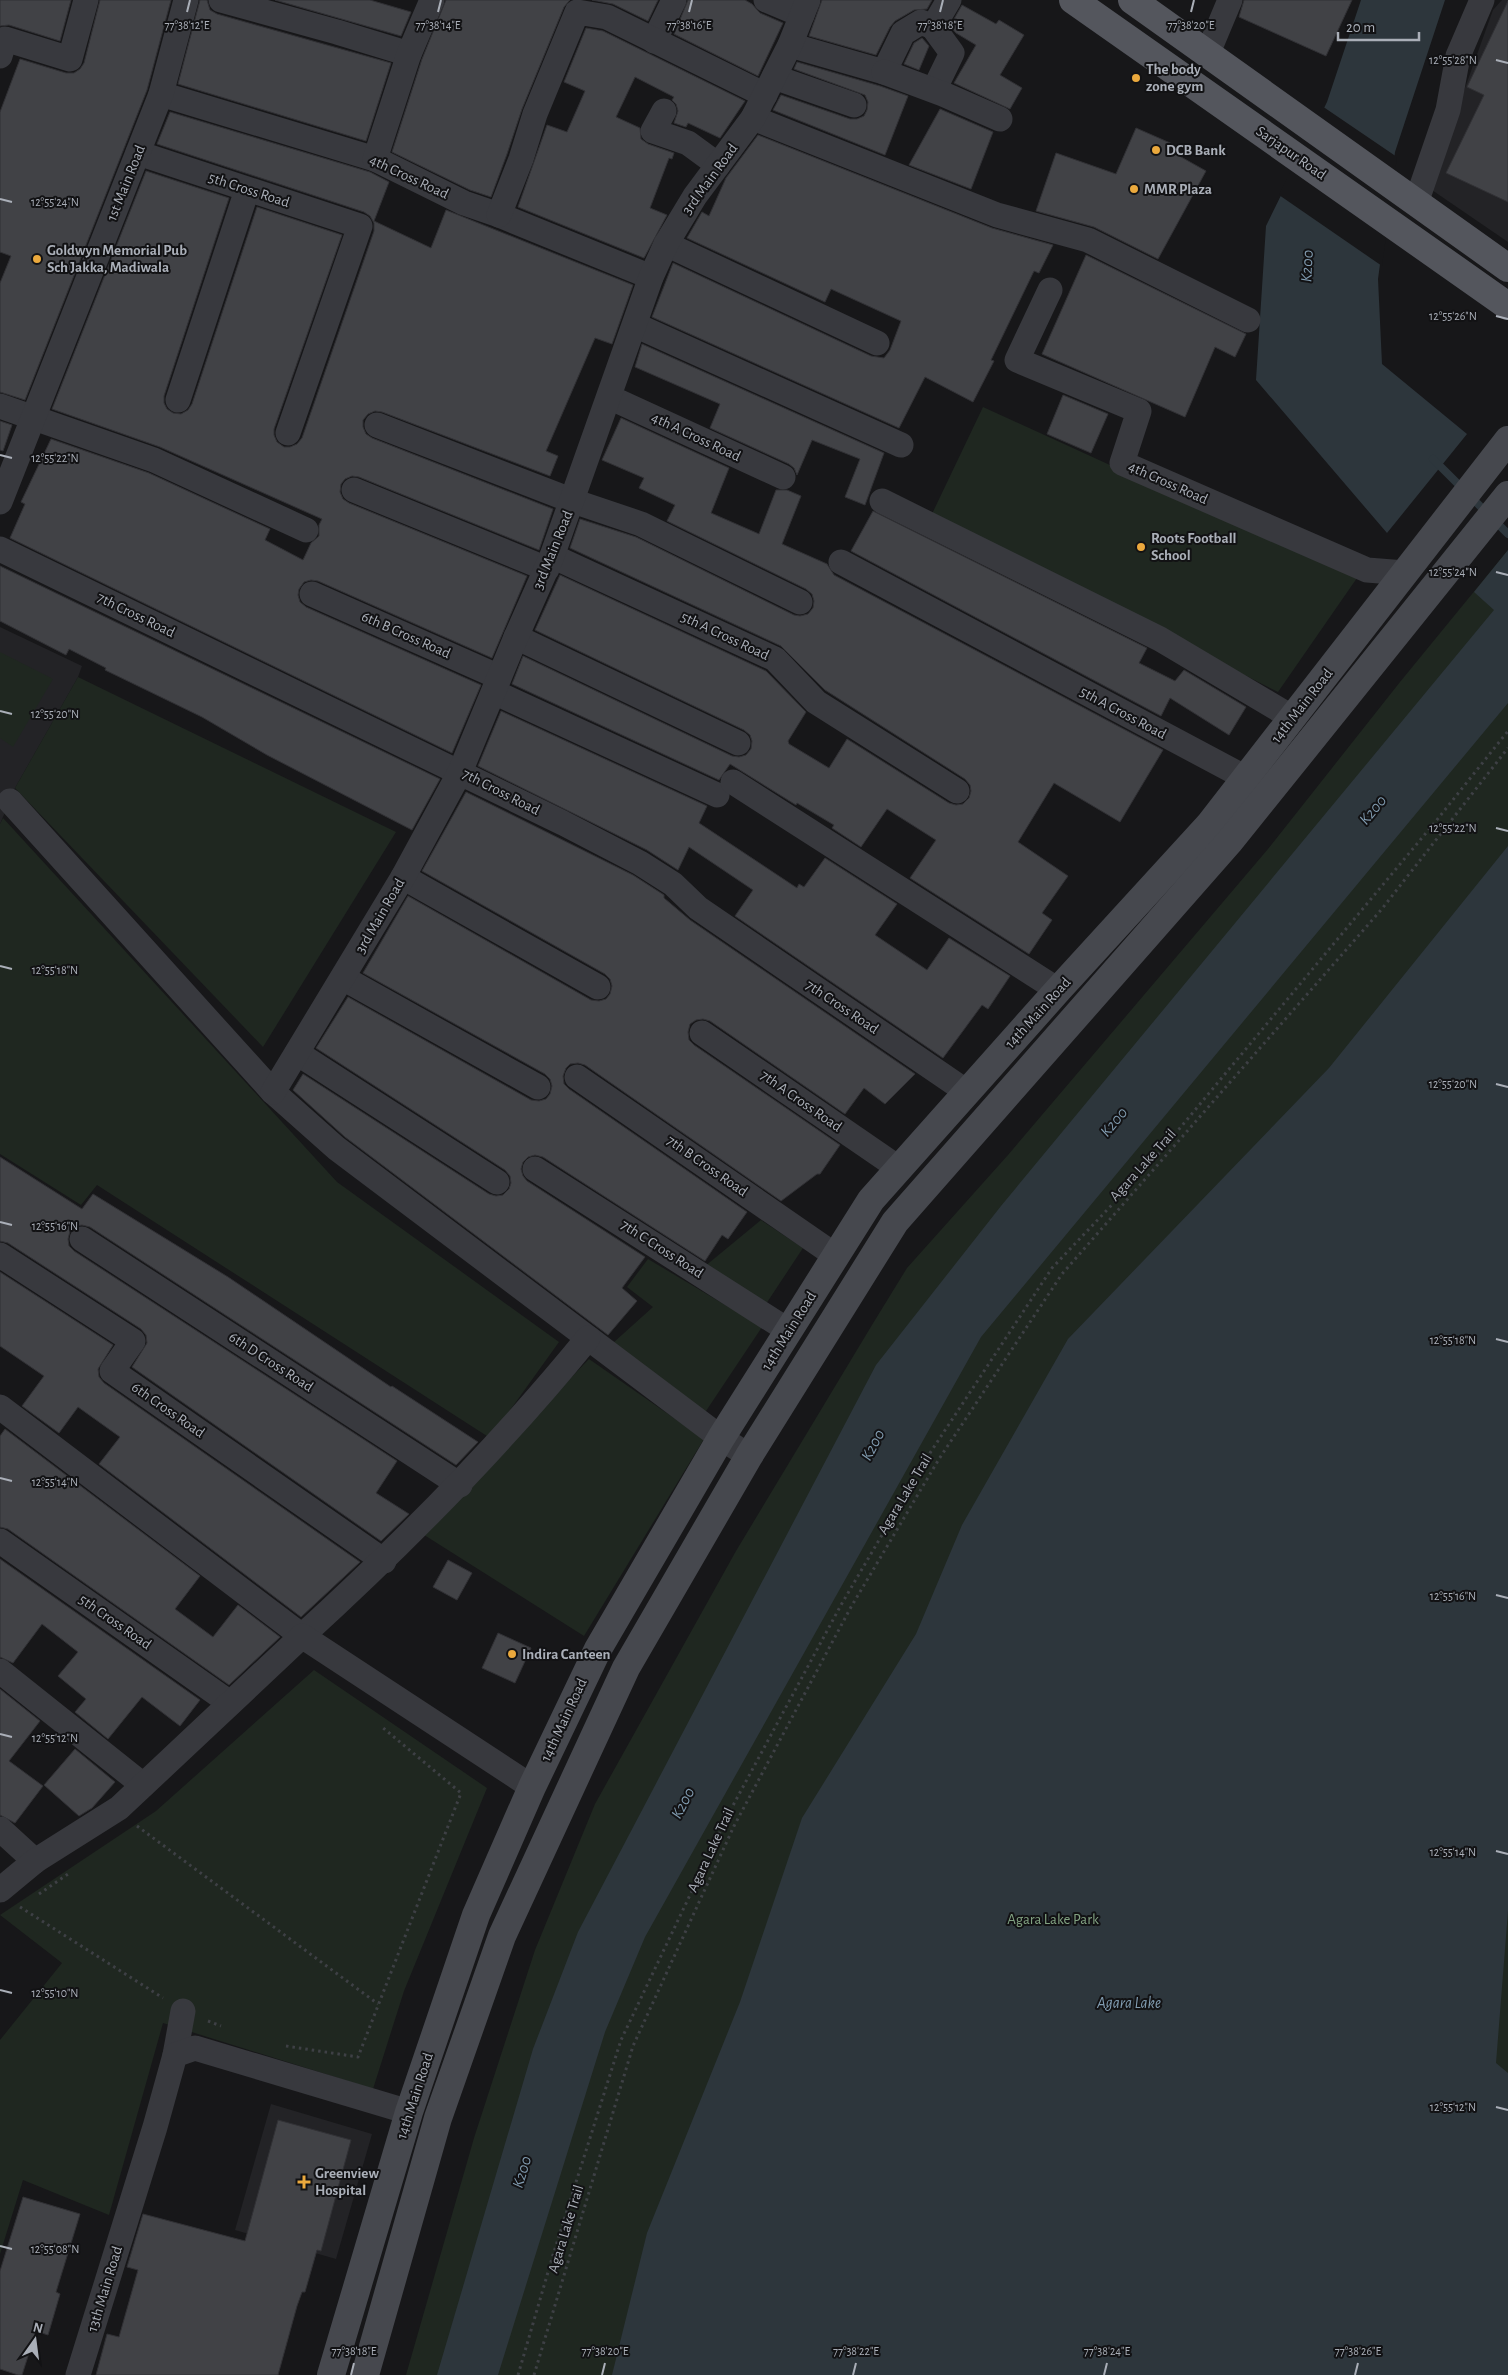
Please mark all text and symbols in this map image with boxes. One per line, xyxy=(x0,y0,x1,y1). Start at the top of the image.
scale bar xyxy=(1338,10,1419,42)
text: 77°38'12"E xyxy=(165,19,210,31)
text: 77°38'14"E xyxy=(415,19,461,31)
text: 77°38'16"E xyxy=(666,19,712,31)
text: 77°38'18"E xyxy=(917,19,963,31)
text: 77°38'20"E xyxy=(1167,19,1215,31)
text: 20 m xyxy=(1346,20,1375,35)
text: 12°55'28"N xyxy=(1429,54,1477,66)
place label: The body zone gym xyxy=(1146,62,1203,94)
marker: The body zone gym xyxy=(1130,72,1142,84)
street label: Sarjapur Road xyxy=(1253,123,1329,183)
street label: 3rd Main Road xyxy=(679,141,741,217)
street label: 1st Main Road xyxy=(104,143,148,223)
place label: DCB Bank xyxy=(1166,143,1226,158)
marker: DCB Bank xyxy=(1150,144,1162,156)
street label: 4th Cross Road xyxy=(367,152,451,202)
street label: 5th Cross Road xyxy=(207,170,292,210)
place label: MMR Plaza xyxy=(1144,182,1212,197)
marker: MMR Plaza xyxy=(1128,183,1140,195)
text: 12°55'24"N xyxy=(31,196,79,208)
place label: Goldwyn Memorial Pub Sch Jakka, Madiwala xyxy=(47,243,187,275)
water label: K200 xyxy=(1298,249,1316,283)
marker: Goldwyn Memorial Pub Sch Jakka, Madiwala xyxy=(31,253,43,265)
text: 12°55'26"N xyxy=(1429,310,1477,322)
street label: 4th A Cross Road xyxy=(649,410,743,464)
text: 12°55'22"N xyxy=(31,452,79,464)
street label: 4th Cross Road xyxy=(1126,459,1210,507)
street label: 3rd Main Road xyxy=(530,508,576,592)
place label: Roots Football School xyxy=(1151,531,1237,563)
marker: Roots Football School xyxy=(1135,541,1147,553)
text: 12°55'24"N xyxy=(1429,566,1477,578)
street label: 7th Cross Road xyxy=(95,590,177,640)
street label: 6th B Cross Road xyxy=(359,609,453,661)
street label: 5th A Cross Road xyxy=(679,609,772,663)
street label: 14th Main Road xyxy=(1268,666,1336,746)
street label: 5th A Cross Road xyxy=(1077,684,1169,742)
text: 12°55'20"N xyxy=(31,708,79,720)
street label: 7th Cross Road xyxy=(460,766,542,818)
water label: K200 xyxy=(1356,792,1390,828)
text: 12°55'22"N xyxy=(1429,822,1477,834)
street label: 3rd Main Road xyxy=(353,876,407,956)
text: 12°55'18"N xyxy=(32,964,78,976)
street label: 14th Main Road xyxy=(1002,974,1074,1051)
street label: 7th Cross Road xyxy=(803,977,881,1037)
street label: 7th A Cross Road xyxy=(758,1067,845,1135)
text: 12°55'20"N xyxy=(1429,1078,1477,1090)
water label: K200 xyxy=(1097,1104,1131,1140)
street label: Agara Lake Trail xyxy=(1107,1126,1179,1204)
street label: 7th B Cross Road xyxy=(664,1133,750,1200)
street label: 7th C Cross Road xyxy=(618,1217,706,1281)
text: 12°55'16"N xyxy=(32,1220,78,1232)
street label: 14th Main Road xyxy=(759,1289,819,1373)
street label: 6th D Cross Road xyxy=(226,1329,316,1395)
text: 12°55'18"N xyxy=(1430,1334,1476,1346)
street label: 6th Cross Road xyxy=(129,1379,207,1441)
water label: K200 xyxy=(858,1427,888,1463)
street label: Agara Lake Trail xyxy=(875,1451,935,1537)
text: 12°55'14"N xyxy=(32,1476,78,1488)
text: 12°55'16"N xyxy=(1430,1590,1476,1602)
street label: 5th Cross Road xyxy=(76,1592,154,1652)
place label: Indira Canteen xyxy=(522,1647,611,1662)
marker: Indira Canteen xyxy=(506,1648,518,1660)
street label: 14th Main Road xyxy=(538,1676,590,1764)
text: 12°55'12"N xyxy=(32,1732,78,1744)
water label: K200 xyxy=(668,1785,698,1821)
street label: Agara Lake Trail xyxy=(685,1806,737,1894)
text: 12°55'14"N xyxy=(1430,1846,1476,1858)
park label: Agara Lake Park xyxy=(1007,1912,1099,1927)
text: 12°55'10"N xyxy=(31,1987,79,1999)
water label: Agara Lake xyxy=(1096,1995,1161,2011)
street label: 14th Main Road xyxy=(394,2051,436,2141)
text: 12°55'12"N xyxy=(1430,2101,1476,2113)
water label: K200 xyxy=(510,2154,534,2190)
place label: Greenview Hospital xyxy=(315,2166,379,2198)
marker: Greenview Hospital xyxy=(297,2175,311,2189)
street label: Agara Lake Trail xyxy=(545,2183,587,2275)
text: 12°55'08"N xyxy=(31,2243,79,2255)
street label: 13th Main Road xyxy=(85,2244,125,2334)
north arrow xyxy=(10,2315,60,2365)
text: N xyxy=(31,2320,44,2336)
text: 77°38'18"E xyxy=(331,2345,377,2357)
text: 77°38'20"E xyxy=(581,2345,629,2357)
text: 77°38'22"E xyxy=(833,2345,879,2357)
text: 77°38'24"E xyxy=(1084,2345,1130,2357)
text: 77°38'26"E xyxy=(1335,2345,1381,2357)

